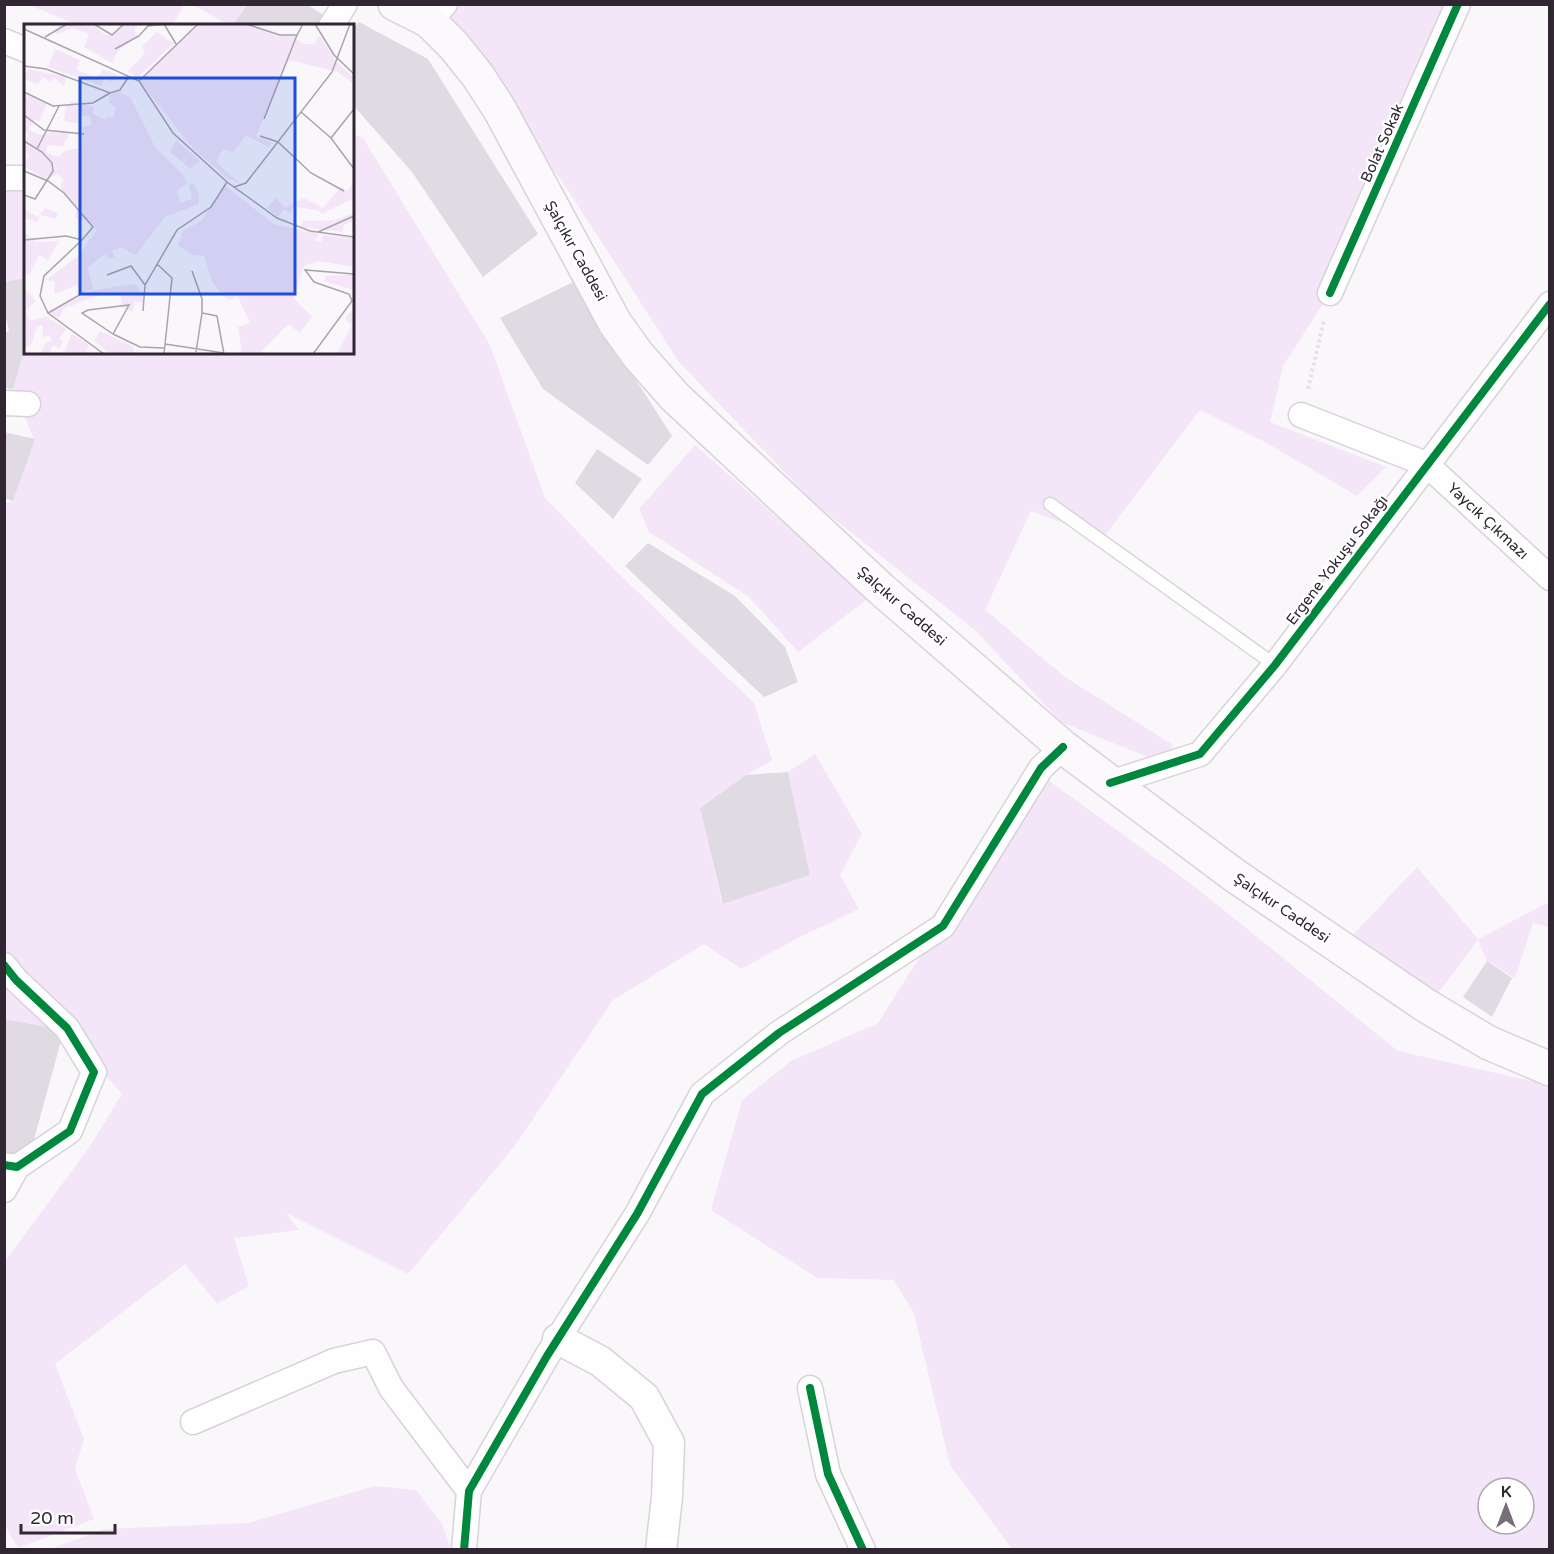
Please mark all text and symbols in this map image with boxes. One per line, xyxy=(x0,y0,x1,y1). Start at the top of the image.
inset map xyxy=(24,24,354,354)
street label: Bolat Sokak xyxy=(1357,101,1407,185)
street label: Şalçıkır Caddesi xyxy=(541,198,611,304)
street label: Yaycık Çıkmazı xyxy=(1444,479,1532,563)
street label: Ergene Yokuşu Sokağı xyxy=(1282,492,1392,628)
street label: Şalçıkır Caddesi xyxy=(854,562,950,650)
street label: Şalçıkır Caddesi xyxy=(1231,869,1333,947)
north arrow xyxy=(1476,1476,1536,1536)
text: K xyxy=(1501,1482,1512,1502)
scale bar xyxy=(21,1497,116,1535)
text: 20 m xyxy=(30,1507,74,1529)

